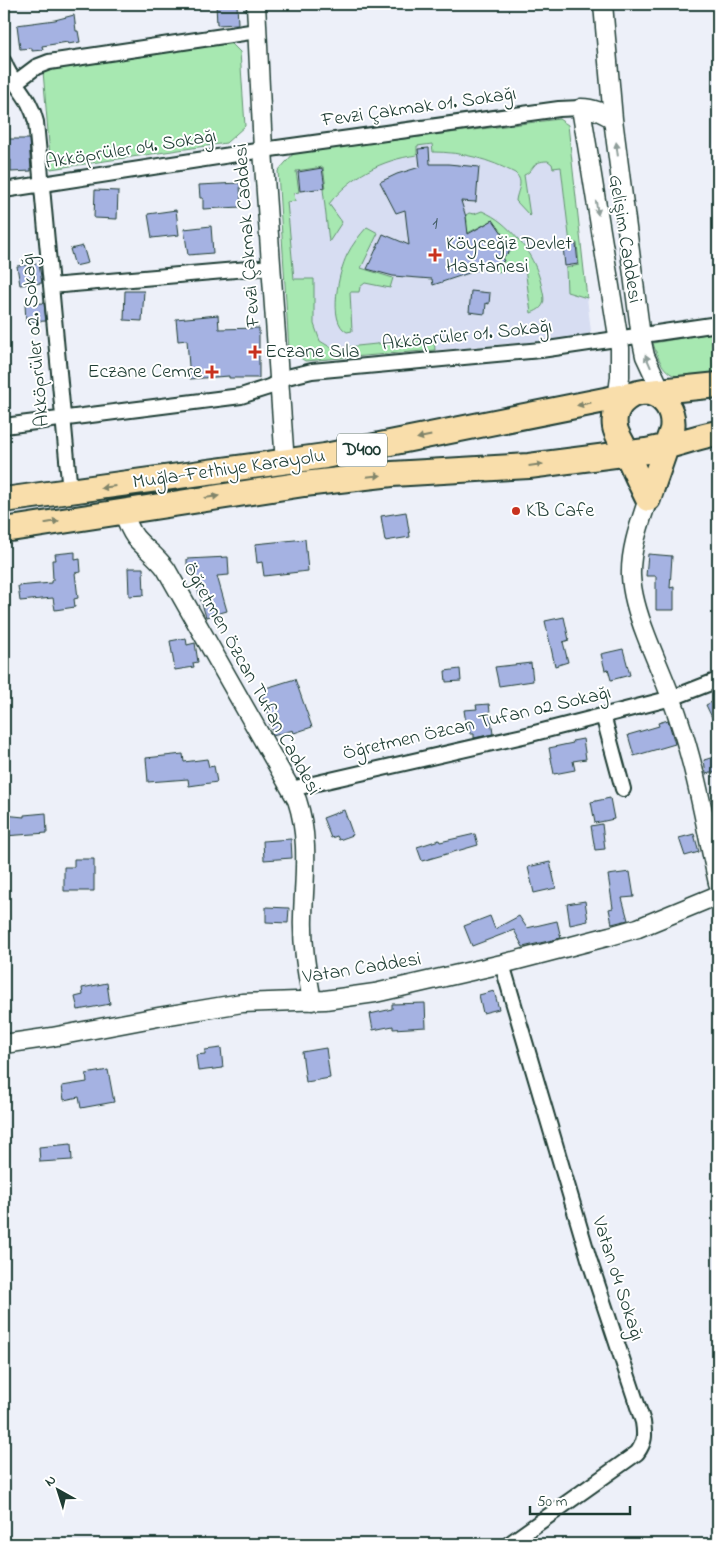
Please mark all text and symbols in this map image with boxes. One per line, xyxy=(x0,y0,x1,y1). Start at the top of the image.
street label: Fevzi Çakmak 01. Sokağı xyxy=(319,80,518,137)
street label: Akköprüler 04. Sokağı xyxy=(43,122,219,179)
one-way arrow xyxy=(613,141,621,157)
street label: Fevzi Çakmak Caddesi xyxy=(227,142,269,329)
street label: Gelişim Caddesi xyxy=(600,173,648,305)
one-way arrow xyxy=(594,200,602,216)
house number: 1 xyxy=(432,211,438,237)
place label: Köyceğiz Devlet Hastanesi xyxy=(446,230,572,282)
marker: Köyceğiz Devlet Hastanesi xyxy=(428,248,442,262)
street label: Akköprüler 02. Sokağı xyxy=(14,252,59,428)
street label: Akköprüler 01. Sokağı xyxy=(380,313,554,360)
place label: Eczane Sıla xyxy=(265,338,360,367)
marker: Eczane Sıla xyxy=(249,346,261,358)
one-way arrow xyxy=(644,353,652,368)
place label: Eczane Cemre xyxy=(87,358,202,387)
marker: Eczane Cemre xyxy=(206,366,218,378)
one-way arrow xyxy=(575,401,591,409)
one-way arrow xyxy=(417,433,432,441)
road number: D400 xyxy=(337,434,387,466)
street label: Muğla-Fethiye Karayolu xyxy=(131,442,327,499)
one-way arrow xyxy=(528,461,544,469)
one-way arrow xyxy=(366,472,382,480)
one-way arrow xyxy=(100,483,116,491)
one-way arrow xyxy=(205,493,221,501)
place label: KB Cafe xyxy=(526,497,594,526)
marker: KB Cafe xyxy=(510,505,522,517)
one-way arrow xyxy=(44,518,60,526)
street label: Öğretmen Özcan Tufan Caddesi xyxy=(174,557,327,802)
street label: Öğretmen Özcan Tufan 02 Sokağı xyxy=(340,679,614,770)
street label: Vatan Caddesi xyxy=(300,945,423,993)
street label: Vatan 04 Sokağı xyxy=(582,1212,651,1345)
north arrow xyxy=(32,1466,82,1516)
text: N xyxy=(40,1470,61,1492)
scale bar xyxy=(530,1483,630,1515)
text: 50 m xyxy=(537,1491,568,1513)

